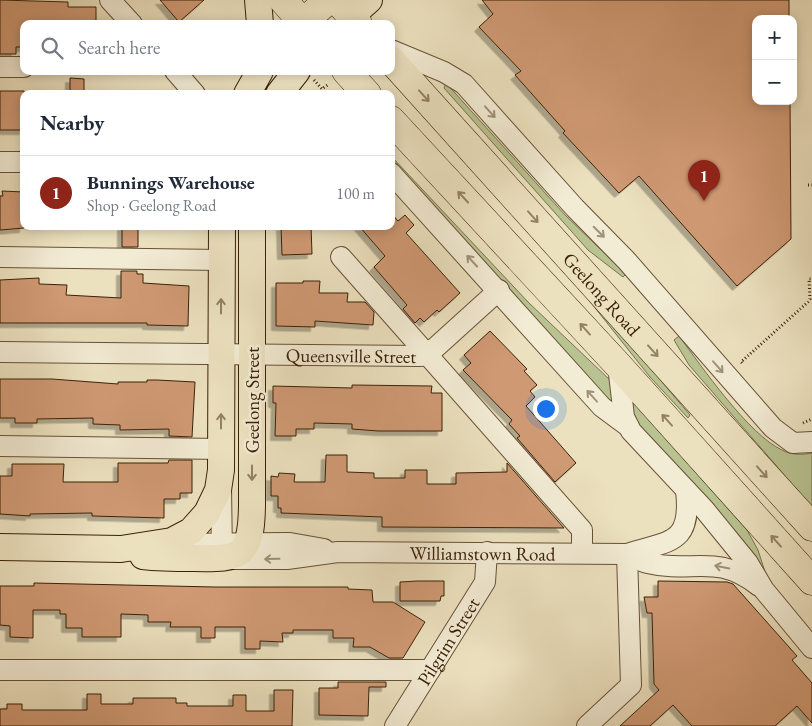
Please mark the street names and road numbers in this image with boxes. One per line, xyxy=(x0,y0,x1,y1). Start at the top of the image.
street label: Geelong Road xyxy=(558,247,646,341)
street label: Queensville Street xyxy=(286,342,416,368)
street label: Geelong Street xyxy=(240,347,265,453)
street label: Williamstown Road xyxy=(410,540,556,566)
street label: Pilgrim Street xyxy=(411,592,485,690)

